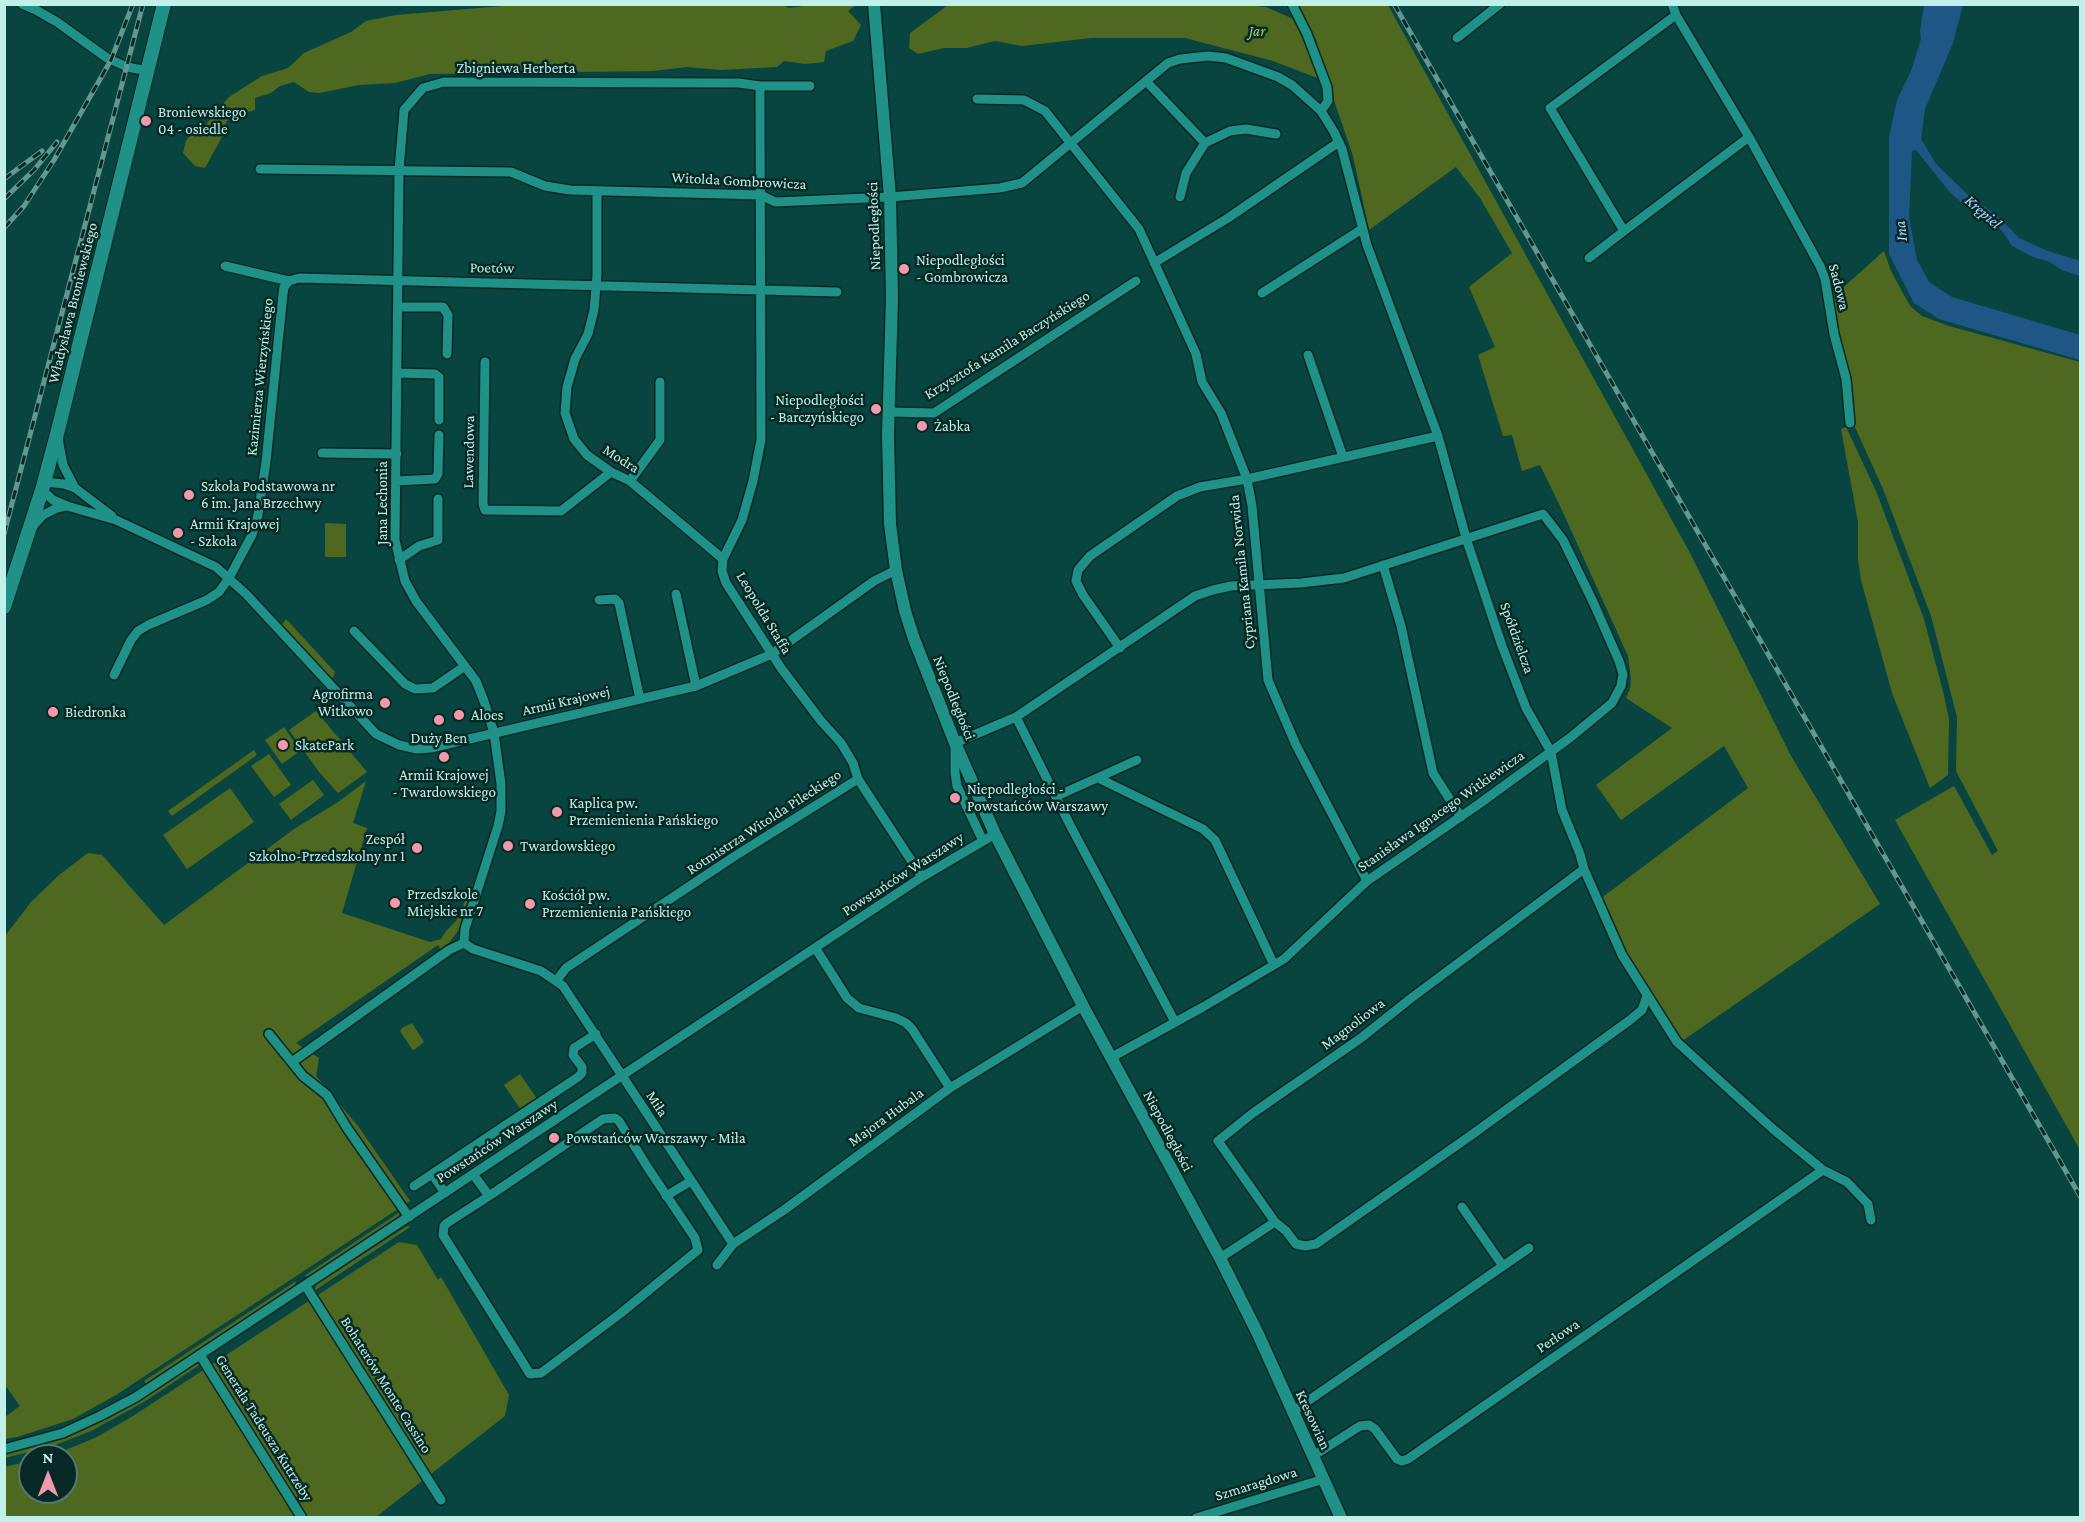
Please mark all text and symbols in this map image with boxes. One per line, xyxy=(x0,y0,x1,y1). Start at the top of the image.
park label: Jar xyxy=(1249,22,1265,40)
street label: Zbigniewa Herberta xyxy=(456,59,576,77)
place label: Broniewskiego 04 - osiedle xyxy=(158,103,246,138)
marker: Broniewskiego 04 - osiedle xyxy=(139,114,153,128)
street label: Witolda Gombrowicza xyxy=(671,168,807,194)
street label: Niepodległości xyxy=(863,181,885,271)
water label: Krępiel xyxy=(1961,191,2005,233)
water label: Ina xyxy=(1890,220,1912,242)
street label: Władysława Broniewskiego xyxy=(44,221,102,385)
place label: Niepodległości - Gombrowicza xyxy=(916,251,1008,286)
street label: Poetów xyxy=(470,259,514,277)
marker: Niepodległości - Gombrowicza xyxy=(897,262,911,276)
street label: Sadowa xyxy=(1825,262,1853,312)
street label: Krzysztofa Kamila Baczyńskiego xyxy=(921,287,1093,403)
street label: Kazimierza Wierzyńskiego xyxy=(243,297,277,457)
place label: Niepodległości - Barczyńskiego xyxy=(770,391,864,426)
marker: Niepodległości - Barczyńskiego xyxy=(869,402,883,416)
street label: Lawendowa xyxy=(459,415,479,489)
place label: Żabka xyxy=(934,417,970,435)
marker: Żabka xyxy=(915,419,929,433)
street label: Modra xyxy=(599,441,643,477)
street label: Jana Lechonia xyxy=(373,461,391,545)
place label: Szkoła Podstawowa nr 6 im. Jana Brzechwy xyxy=(201,477,335,512)
marker: Szkoła Podstawowa nr 6 im. Jana Brzechwy xyxy=(182,488,196,502)
street label: Cypriana Kamila Norwida xyxy=(1225,494,1259,650)
place label: Armii Krajowej - Szkoła xyxy=(190,515,279,550)
marker: Armii Krajowej - Szkoła xyxy=(171,526,185,540)
street label: Leopolda Staffa xyxy=(732,568,796,658)
street label: Spółdzielcza xyxy=(1496,600,1538,676)
street label: Niepodległości xyxy=(929,653,979,743)
street label: Armii Krajowej xyxy=(520,682,612,720)
place label: Agrofirma Witkowo xyxy=(313,685,373,720)
marker: Agrofirma Witkowo xyxy=(378,696,392,710)
place label: Biedronka xyxy=(65,703,126,721)
marker: Biedronka xyxy=(46,705,60,719)
place label: Aloes xyxy=(471,706,503,724)
marker: Aloes xyxy=(452,708,466,722)
marker: Duży Ben xyxy=(432,713,446,727)
place label: Duży Ben xyxy=(411,729,467,747)
place label: SkatePark xyxy=(295,736,354,754)
marker: SkatePark xyxy=(276,738,290,752)
street label: Stanisława Ignacego Witkiewicza xyxy=(1354,746,1528,876)
marker: Armii Krajowej - Twardowskiego xyxy=(437,750,451,764)
street label: Rotmistrza Witolda Pileckiego xyxy=(683,765,845,879)
place label: Armii Krajowej - Twardowskiego xyxy=(392,766,496,801)
place label: Niepodległości - Powstańców Warszawy xyxy=(967,780,1108,815)
marker: Niepodległości - Powstańców Warszawy xyxy=(948,791,962,805)
place label: Kaplica pw. Przemienienia Pańskiego xyxy=(569,794,718,829)
marker: Kaplica pw. Przemienienia Pańskiego xyxy=(550,805,564,819)
street label: Powstańców Warszawy xyxy=(839,828,967,920)
place label: Zespół Szkolno-Przedszkolny nr 1 xyxy=(249,830,405,865)
place label: Twardowskiego xyxy=(520,837,615,855)
marker: Twardowskiego xyxy=(501,839,515,853)
marker: Zespół Szkolno-Przedszkolny nr 1 xyxy=(410,841,424,855)
place label: Przedszkole Miejskie nr 7 xyxy=(407,885,483,920)
place label: Kościół pw. Przemienienia Pańskiego xyxy=(542,886,691,921)
marker: Przedszkole Miejskie nr 7 xyxy=(388,896,402,910)
marker: Kościół pw. Przemienienia Pańskiego xyxy=(523,897,537,911)
street label: Magnoliowa xyxy=(1318,994,1388,1054)
street label: Majora Hubala xyxy=(845,1084,927,1150)
street label: Miła xyxy=(642,1088,672,1120)
street label: Niepodległości xyxy=(1139,1088,1197,1174)
street label: Powstańców Warszawy xyxy=(433,1095,561,1187)
place label: Powstańców Warszawy - Miła xyxy=(566,1129,746,1147)
marker: Powstańców Warszawy - Miła xyxy=(547,1131,561,1145)
street label: Bohaterów Monte Cassino xyxy=(337,1313,435,1457)
street label: Perłowa xyxy=(1533,1315,1583,1357)
street label: Generała Tadeusza Kutrzeby xyxy=(211,1351,317,1505)
street label: Kresowian xyxy=(1291,1387,1335,1453)
north arrow xyxy=(18,1444,78,1504)
text: N xyxy=(43,1449,53,1466)
street label: Szmaragdowa xyxy=(1213,1463,1299,1505)

